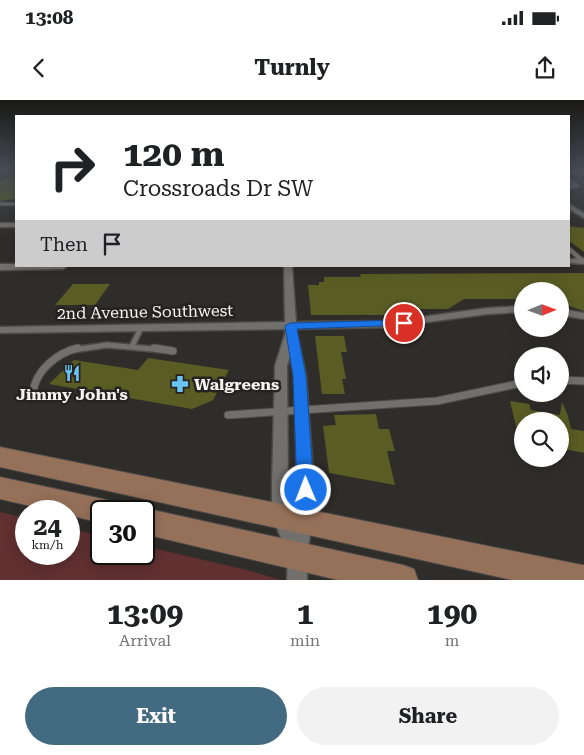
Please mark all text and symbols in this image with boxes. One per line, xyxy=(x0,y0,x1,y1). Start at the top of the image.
text: 13:08 xyxy=(25,6,74,29)
icon: back xyxy=(25,54,53,82)
icon: share xyxy=(531,54,559,82)
text: Turnly xyxy=(254,55,330,80)
text: 120 m xyxy=(123,134,224,175)
icon: right xyxy=(40,135,105,200)
text: Crossroads Dr SW xyxy=(123,176,313,201)
icon: arrive xyxy=(98,230,126,258)
text: Then xyxy=(40,233,88,256)
north arrow xyxy=(514,282,569,338)
map controls xyxy=(514,282,569,467)
street label: 2nd Avenue Southwest xyxy=(57,301,233,323)
pin xyxy=(383,302,425,344)
icon: arrive xyxy=(390,309,418,337)
button: sound xyxy=(514,347,569,402)
restaurant icon: Jimmy John's xyxy=(62,363,82,383)
pharmacy icon: Walgreens xyxy=(170,374,190,394)
place label: Walgreens xyxy=(194,375,279,394)
place label: Jimmy John's xyxy=(16,385,128,404)
button: search xyxy=(514,412,569,467)
position arrow xyxy=(279,463,331,515)
speed limit sign: 30 xyxy=(90,500,155,565)
text: 24 xyxy=(33,512,62,541)
text: km/h xyxy=(31,538,64,552)
text: 13:09 xyxy=(107,596,183,631)
text: 1 xyxy=(297,596,313,631)
text: 190 xyxy=(427,596,477,631)
text: Arrival xyxy=(119,631,171,650)
text: min xyxy=(290,631,320,650)
text: m xyxy=(445,631,459,650)
button: Exit xyxy=(25,687,287,745)
button: Share xyxy=(297,687,559,745)

